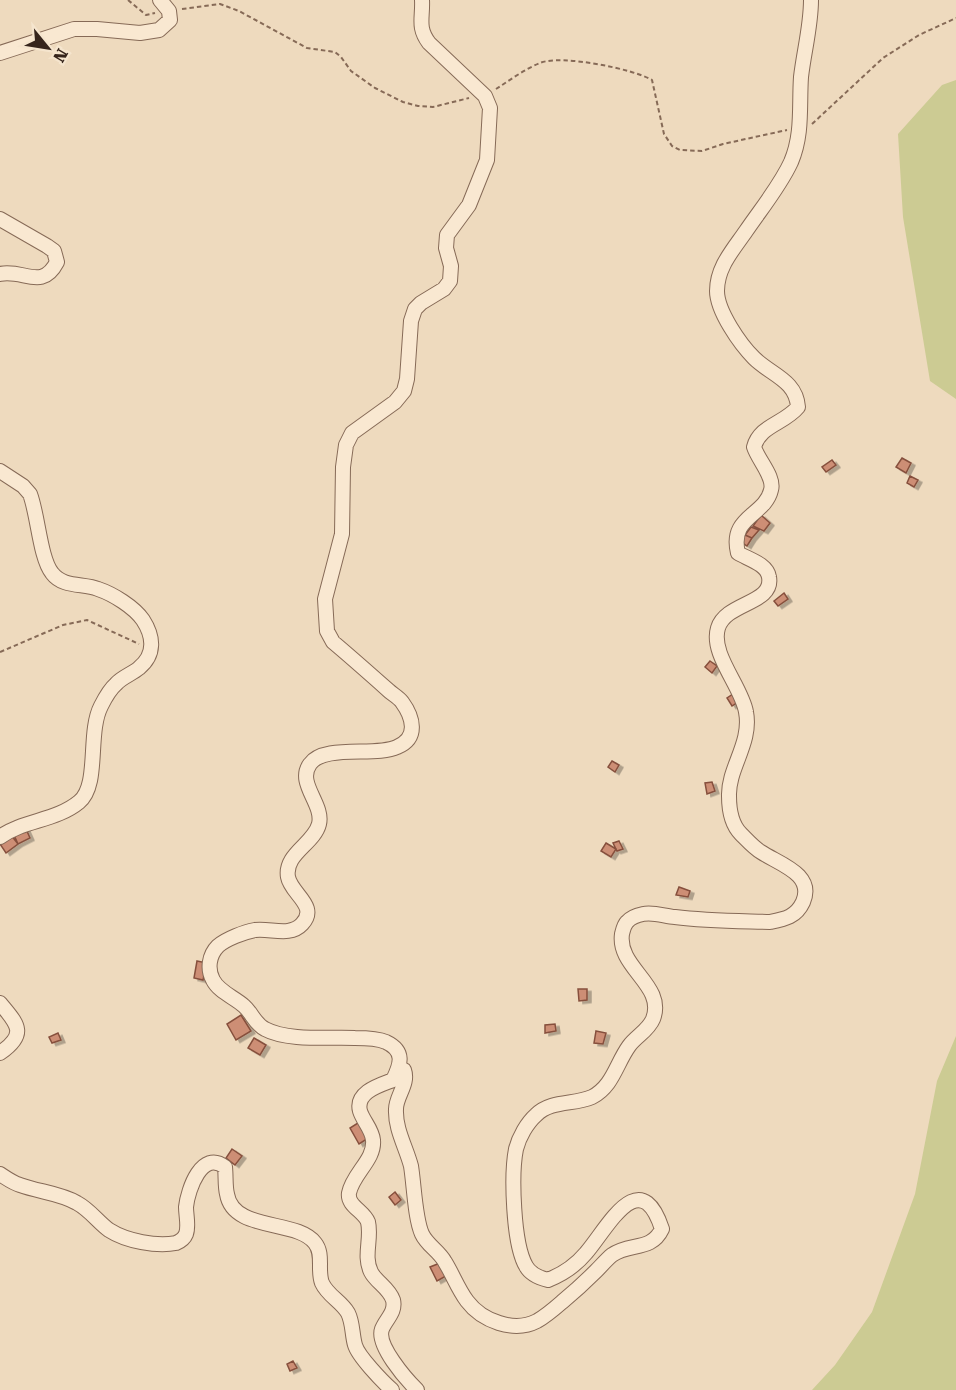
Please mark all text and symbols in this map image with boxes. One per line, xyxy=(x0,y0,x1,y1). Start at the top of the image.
north arrow xyxy=(18,18,78,78)
text: N xyxy=(49,45,72,65)

